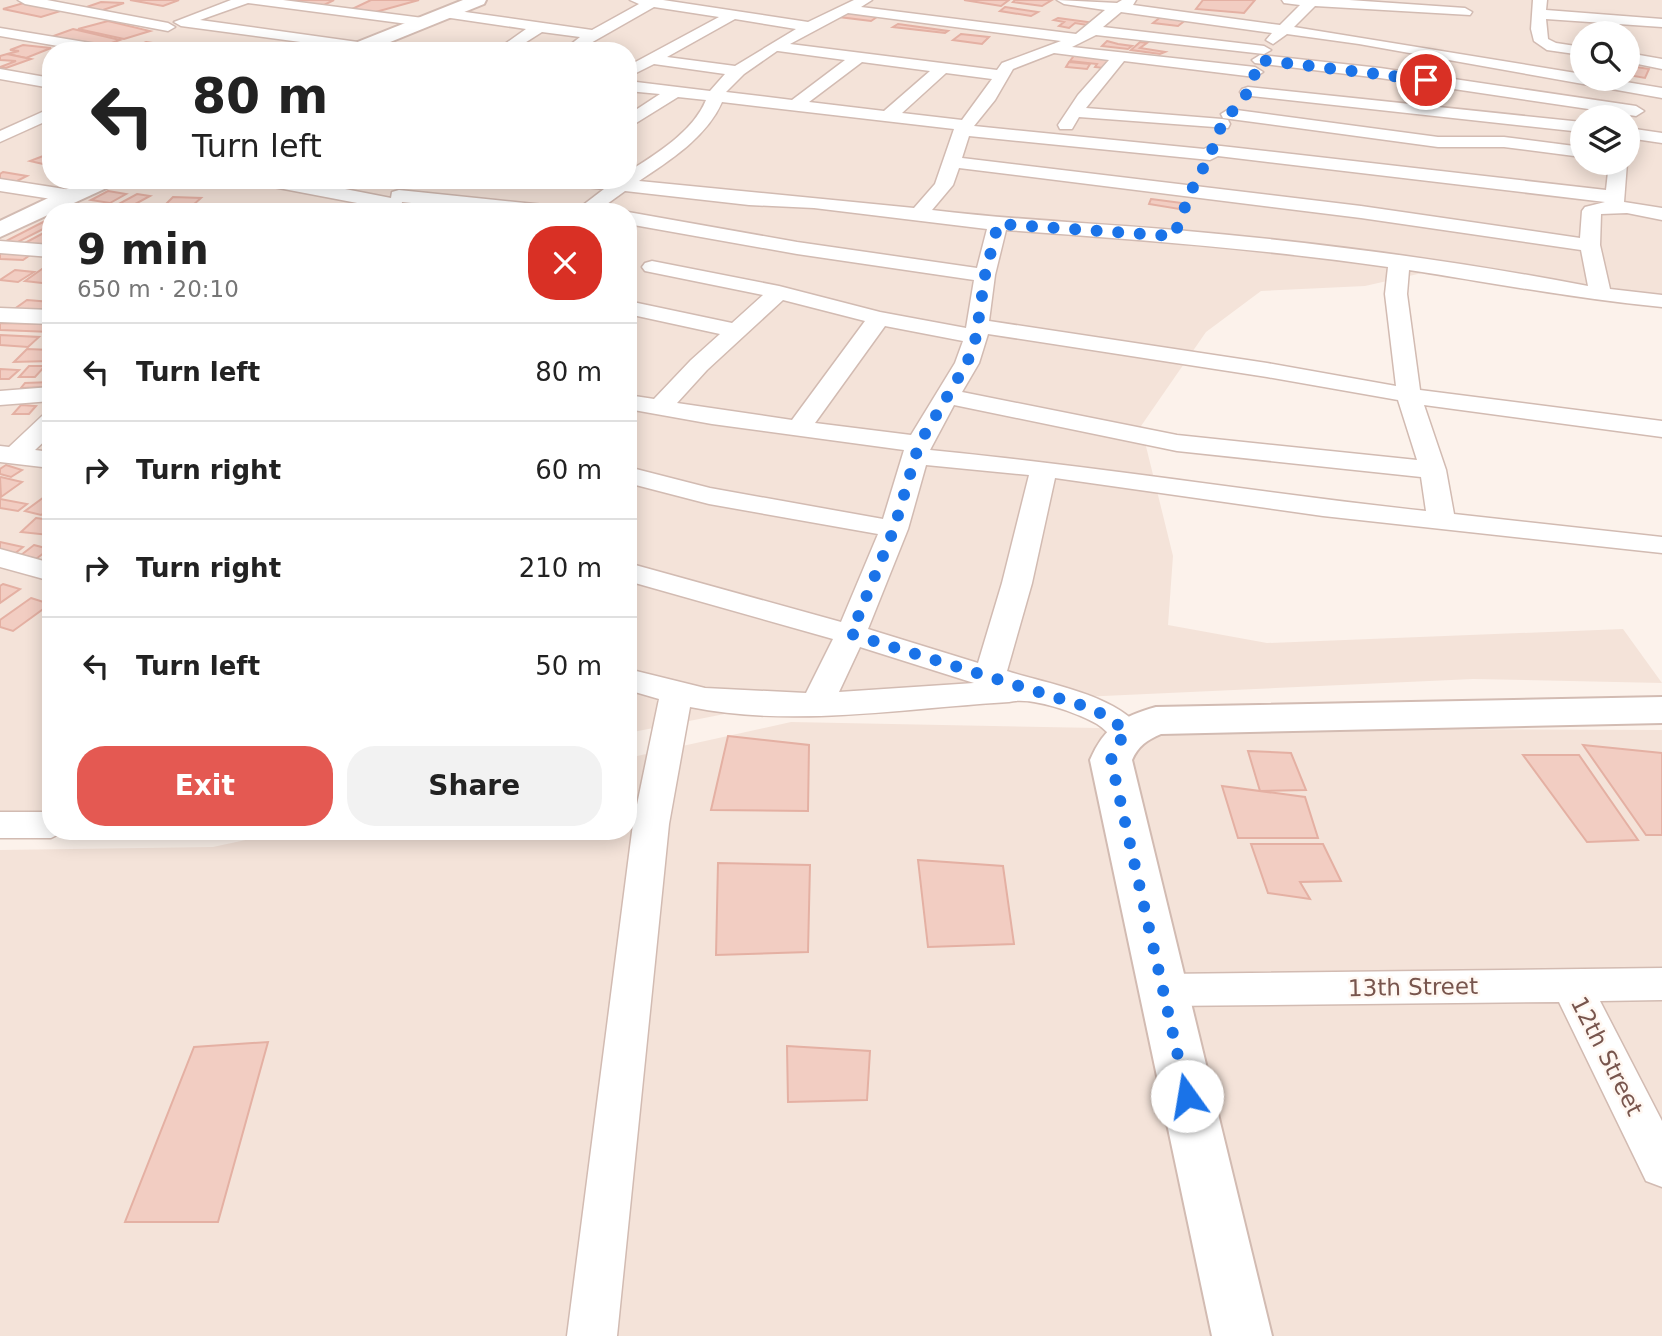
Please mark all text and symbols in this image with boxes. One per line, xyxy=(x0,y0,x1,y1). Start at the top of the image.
map controls xyxy=(1570,21,1640,175)
button: search xyxy=(1570,21,1640,91)
pin xyxy=(1396,50,1456,110)
icon: arrive xyxy=(1407,61,1445,99)
text: 80 m xyxy=(192,68,328,125)
icon: left xyxy=(77,70,168,161)
button: layers xyxy=(1570,105,1640,175)
text: Turn left xyxy=(192,127,322,165)
text: 9 min xyxy=(77,225,209,274)
button: close xyxy=(528,226,602,300)
text: 650 m · 20:10 xyxy=(77,276,239,302)
icon: left xyxy=(77,353,115,391)
text: Turn left xyxy=(136,357,260,387)
text: 80 m xyxy=(535,357,602,387)
icon: right xyxy=(77,451,115,489)
text: Turn right xyxy=(136,455,281,485)
text: 60 m xyxy=(535,455,602,485)
icon: right xyxy=(77,549,115,587)
text: Turn right xyxy=(136,553,281,583)
text: 210 m xyxy=(519,553,602,583)
icon: left xyxy=(77,647,115,685)
text: Turn left xyxy=(136,651,260,681)
text: 50 m xyxy=(535,651,602,681)
button: Exit xyxy=(77,746,333,826)
button: Share xyxy=(347,746,602,826)
street label: 13th Street xyxy=(1348,973,1478,1001)
street label: 12th Street xyxy=(1566,992,1648,1120)
position arrow xyxy=(1150,1059,1224,1133)

